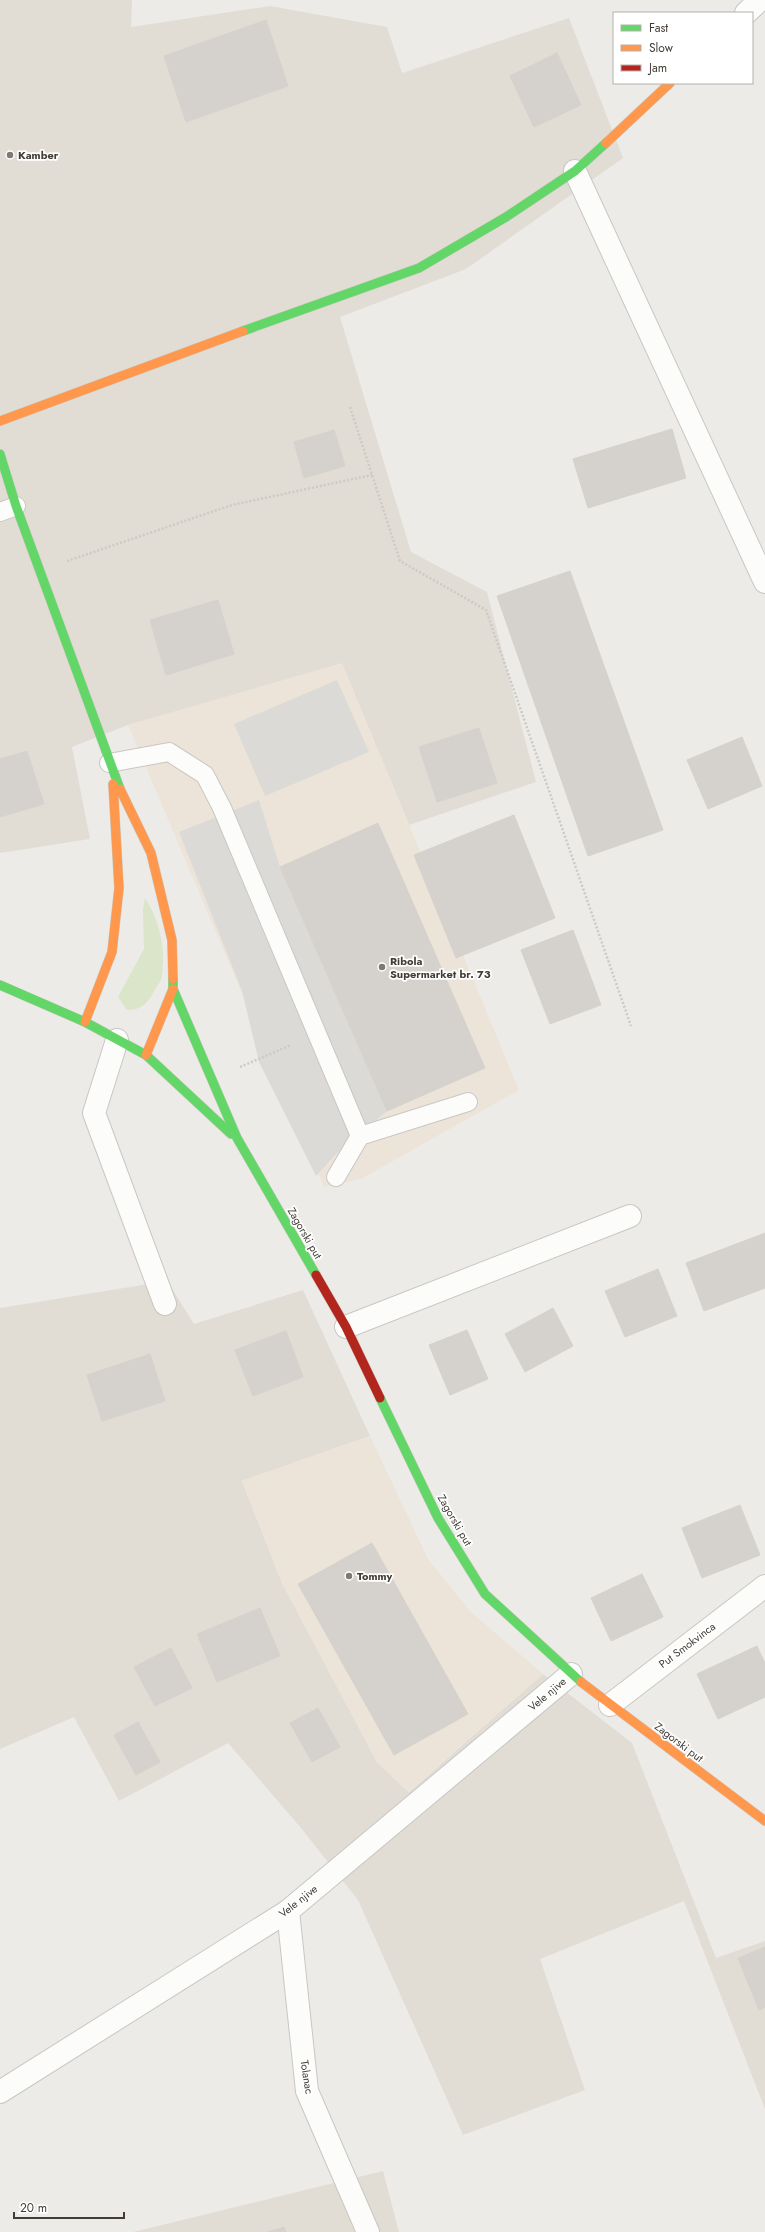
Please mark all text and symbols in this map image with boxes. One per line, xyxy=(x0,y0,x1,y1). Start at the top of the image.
legend xyxy=(613,12,753,84)
text: Fast xyxy=(649,19,668,37)
text: Slow xyxy=(649,39,674,57)
text: Jam xyxy=(647,59,667,77)
place label: Kamber xyxy=(18,147,59,163)
marker: Kamber xyxy=(5,150,15,160)
place label: Ribola Supermarket br. 73 xyxy=(390,953,491,982)
marker: Ribola Supermarket br. 73 xyxy=(377,962,387,972)
street label: Zagorski put xyxy=(284,1204,326,1262)
street label: Zagorski put xyxy=(434,1491,476,1549)
place label: Tommy xyxy=(357,1568,393,1584)
marker: Tommy xyxy=(344,1571,354,1581)
street label: Put Smokvinca xyxy=(655,1618,719,1672)
street label: Vele njive xyxy=(525,1673,570,1715)
street label: Zagorski put xyxy=(651,1718,707,1766)
street label: Vele njive xyxy=(275,1881,321,1921)
street label: Tolanac xyxy=(296,2059,318,2095)
scale bar xyxy=(14,2194,124,2220)
text: 20 m xyxy=(20,2199,47,2217)

